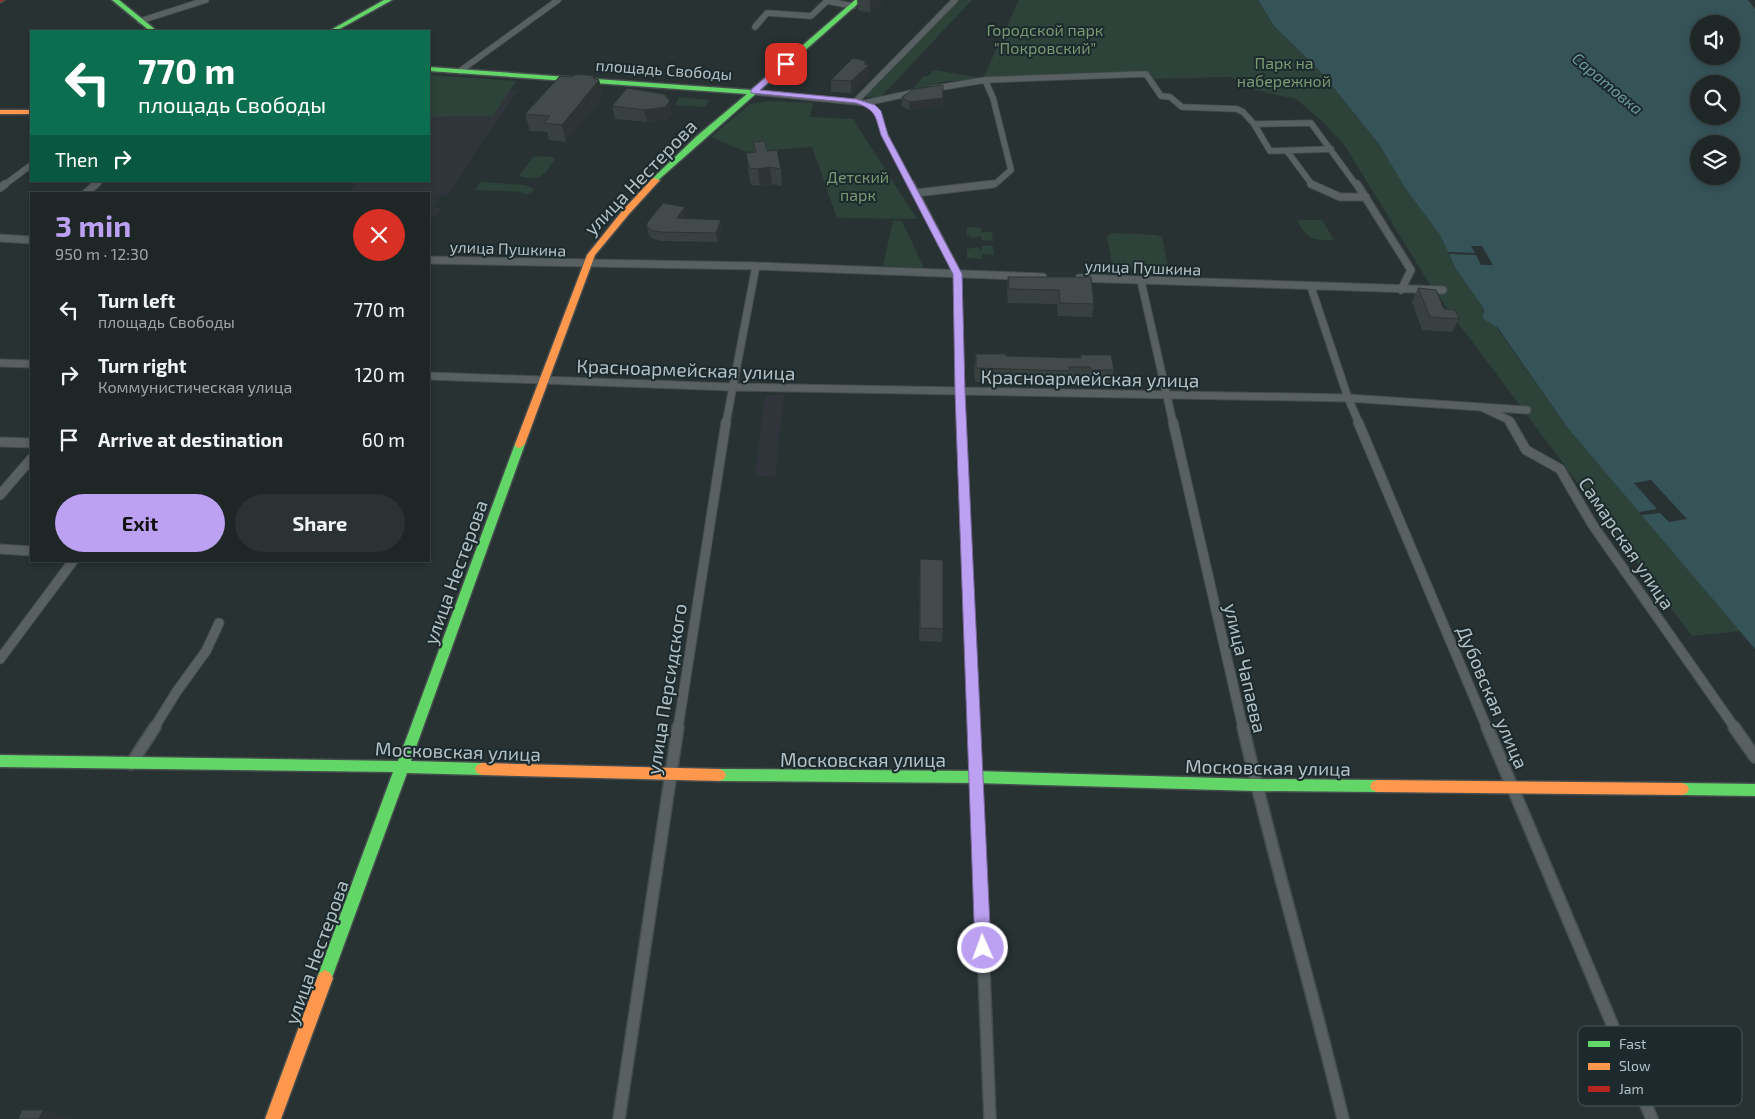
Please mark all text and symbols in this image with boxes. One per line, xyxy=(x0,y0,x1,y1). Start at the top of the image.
map controls xyxy=(1690,15,1740,185)
button: sound xyxy=(1690,15,1740,65)
park label: Городской парк "Покровский" xyxy=(987,20,1104,57)
pin xyxy=(765,43,807,85)
water label: Саратовка xyxy=(1569,48,1647,118)
text: 770 m xyxy=(138,49,235,91)
icon: left xyxy=(55,50,120,115)
icon: arrive xyxy=(772,50,800,78)
park label: Парк на набережной xyxy=(1237,53,1331,90)
street label: площадь Свободы xyxy=(595,55,733,83)
button: search xyxy=(1690,75,1740,125)
text: площадь Свободы xyxy=(138,91,326,117)
street label: улица Нестерова xyxy=(579,114,702,240)
button: layers xyxy=(1690,135,1740,185)
icon: right xyxy=(108,145,136,173)
text: Then xyxy=(55,148,98,171)
park label: Детский парк xyxy=(827,167,889,204)
text: 3 min xyxy=(55,207,131,243)
button: close xyxy=(353,209,405,261)
street label: улица Пушкина xyxy=(449,236,567,261)
text: 950 m · 12:30 xyxy=(55,244,149,263)
street label: улица Пушкина xyxy=(1084,255,1202,280)
text: Turn left xyxy=(98,289,175,312)
icon: left xyxy=(55,296,83,324)
text: 770 m xyxy=(353,298,405,321)
text: площадь Свободы xyxy=(98,312,235,331)
text: Turn right xyxy=(98,354,186,377)
street label: Красноармейская улица xyxy=(576,354,796,385)
icon: right xyxy=(55,361,83,389)
text: 120 m xyxy=(354,363,405,386)
street label: Красноармейская улица xyxy=(980,365,1200,392)
text: Коммунистическая улица xyxy=(98,377,292,396)
icon: arrive xyxy=(55,426,83,454)
text: Arrive at destination xyxy=(98,428,283,451)
text: 60 m xyxy=(362,428,405,451)
street label: Самарская улица xyxy=(1573,472,1680,614)
button: Exit xyxy=(55,494,225,552)
button: Share xyxy=(235,494,405,552)
street label: улица Нестерова xyxy=(418,497,493,648)
street label: улица Чапаева xyxy=(1219,601,1272,735)
street label: улица Персидского xyxy=(641,602,692,776)
street label: Дубовская улица xyxy=(1452,622,1533,772)
street label: Московская улица xyxy=(375,737,541,766)
street label: Московская улица xyxy=(780,748,946,772)
street label: Московская улица xyxy=(1185,754,1351,781)
street label: улица Нестерова xyxy=(279,877,354,1028)
position arrow xyxy=(956,921,1008,973)
legend xyxy=(1578,1026,1742,1106)
text: Fast xyxy=(1619,1035,1646,1052)
text: Slow xyxy=(1619,1057,1651,1074)
text: Jam xyxy=(1619,1080,1644,1097)

